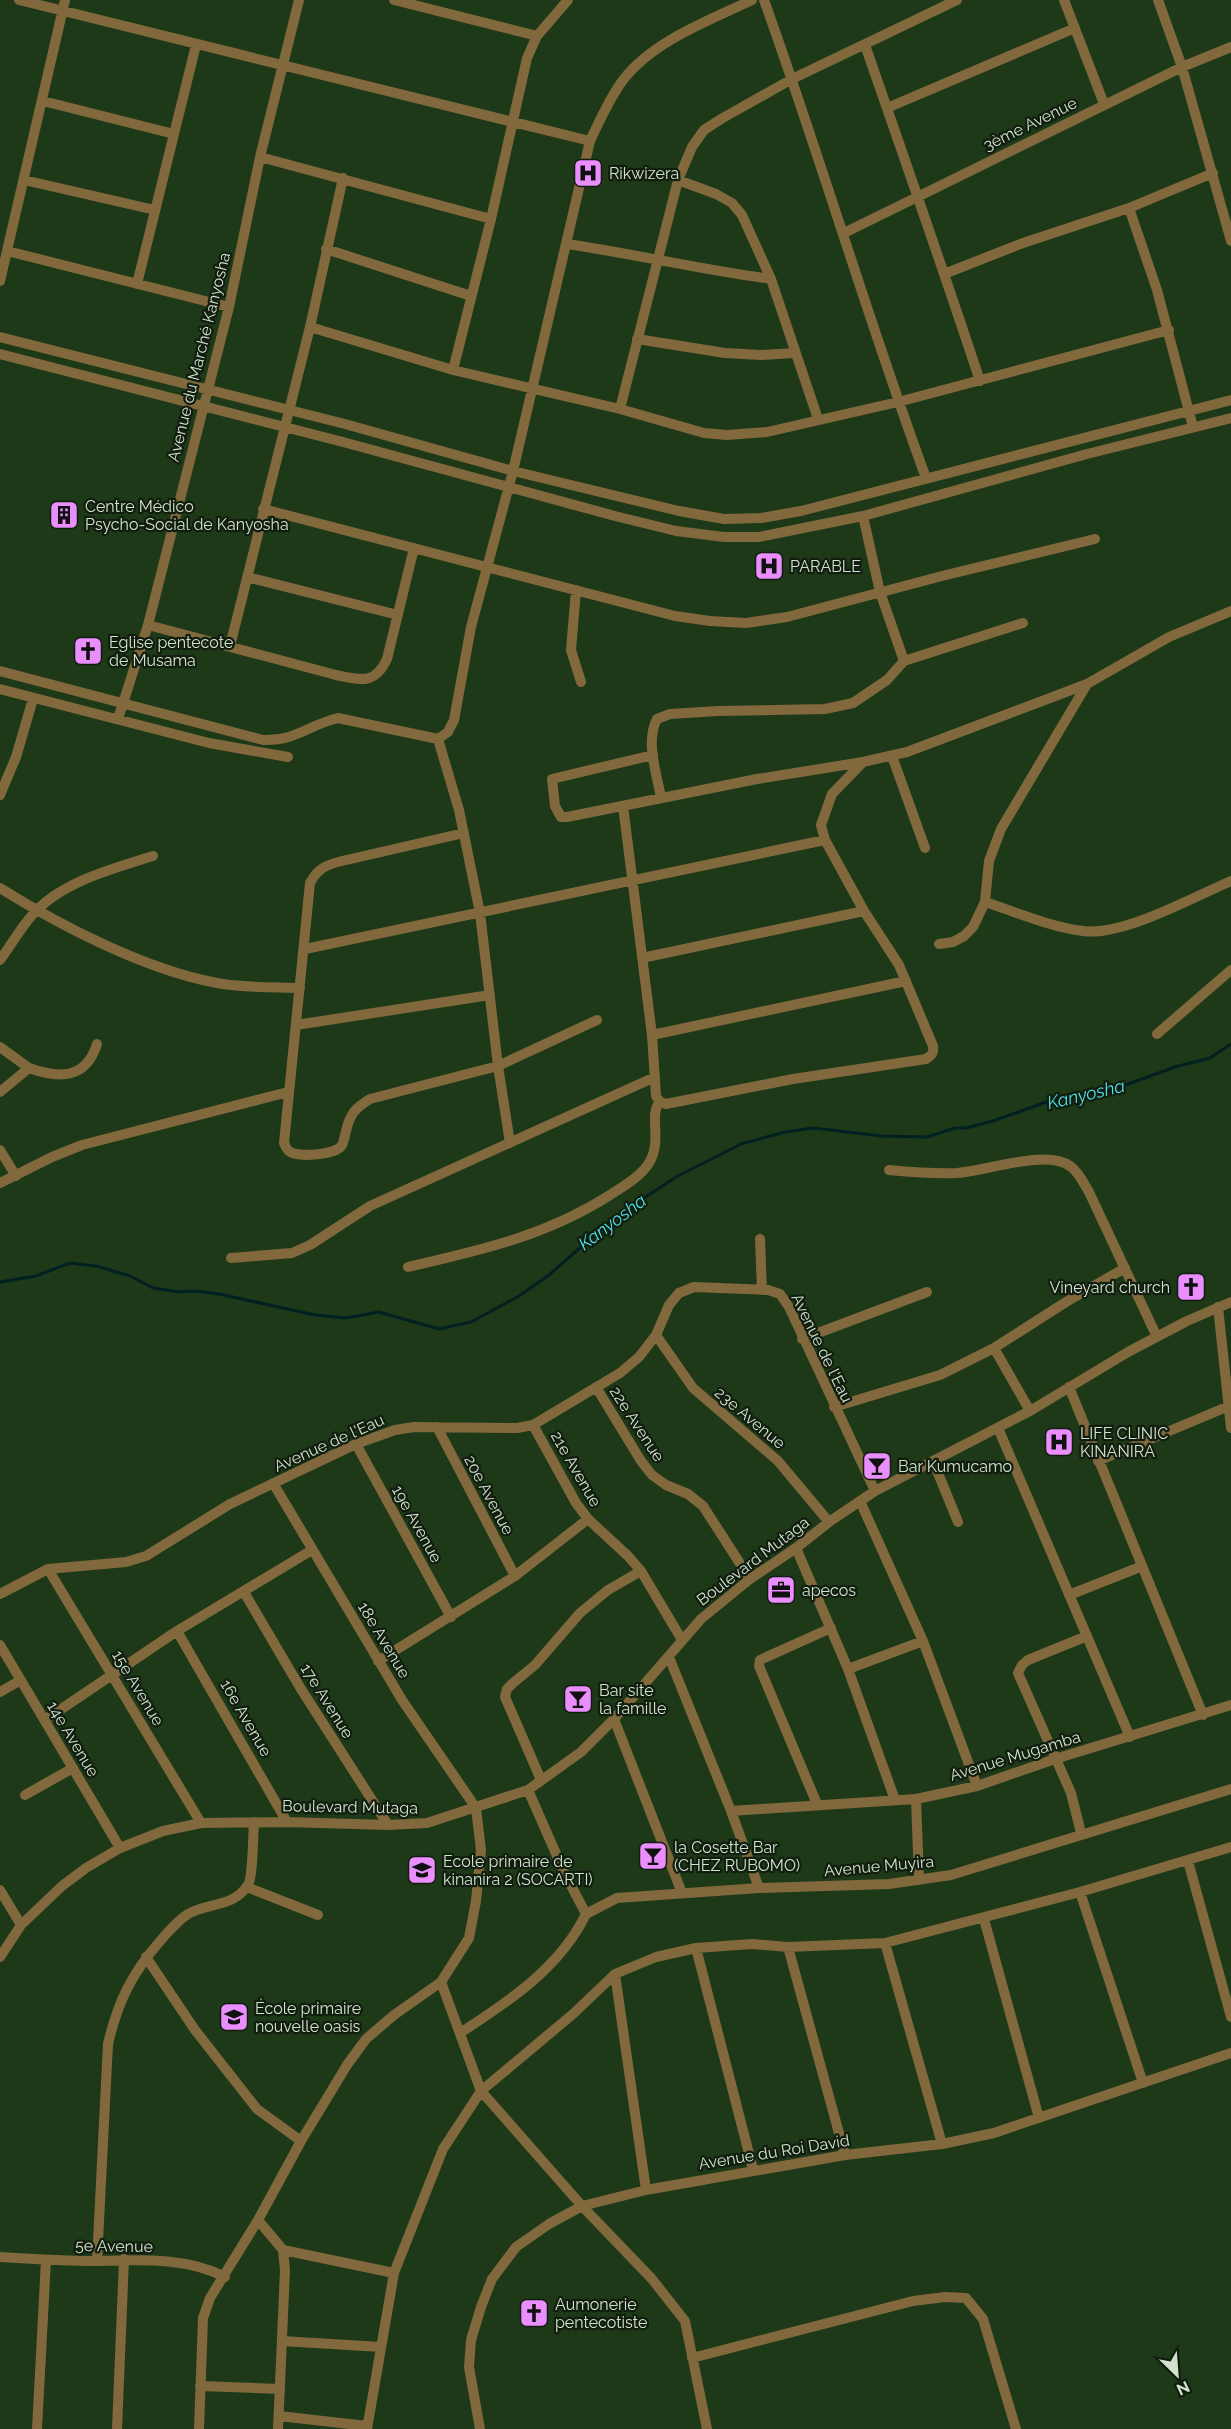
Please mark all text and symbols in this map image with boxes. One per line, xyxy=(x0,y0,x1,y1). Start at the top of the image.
street label: 3ème Avenue xyxy=(980,93,1080,155)
hospital icon: Rikwizera xyxy=(572,157,604,189)
place label: Rikwizera xyxy=(609,164,679,183)
street label: Avenue du Marché Kanyosha xyxy=(164,250,234,464)
place label: Centre Médico Psycho-Social de Kanyosha xyxy=(85,497,289,534)
building icon: Centre Médico Psycho-Social de Kanyosha xyxy=(48,499,80,531)
hospital icon: PARABLE xyxy=(753,550,785,582)
place label: PARABLE xyxy=(790,557,861,576)
place label: Eglise pentecote de Musama xyxy=(109,633,233,670)
church icon: Eglise pentecote de Musama xyxy=(72,635,104,667)
water label: Kanyosha xyxy=(1045,1075,1127,1113)
water label: Kanyosha xyxy=(574,1190,650,1254)
church icon: Vineyard church xyxy=(1175,1271,1207,1303)
place label: Vineyard church xyxy=(1049,1278,1170,1297)
street label: Avenue de l'Eau xyxy=(787,1290,857,1406)
street label: 22e Avenue xyxy=(606,1383,668,1465)
street label: 23e Avenue xyxy=(711,1383,789,1453)
street label: Avenue de l'Eau xyxy=(271,1410,387,1476)
place label: LIFE CLINIC KINANIRA xyxy=(1080,1424,1168,1461)
hospital icon: LIFE CLINIC KINANIRA xyxy=(1043,1426,1075,1458)
street label: 21e Avenue xyxy=(547,1428,605,1510)
bar icon: Bar Kumucamo xyxy=(861,1450,893,1482)
street label: 20e Avenue xyxy=(460,1452,518,1538)
place label: Bar Kumucamo xyxy=(898,1457,1012,1476)
street label: 19e Avenue xyxy=(388,1482,446,1566)
street label: Boulevard Mutaga xyxy=(693,1513,813,1609)
office icon: apecos xyxy=(765,1574,797,1606)
place label: apecos xyxy=(802,1581,856,1600)
street label: 18e Avenue xyxy=(354,1598,414,1682)
street label: 15e Avenue xyxy=(108,1647,168,1729)
street label: 17e Avenue xyxy=(297,1660,357,1742)
street label: 16e Avenue xyxy=(216,1676,276,1760)
place label: Bar site la famille xyxy=(599,1681,666,1718)
bar icon: Bar site la famille xyxy=(562,1683,594,1715)
street label: 14e Avenue xyxy=(43,1698,103,1780)
street label: Avenue Mugamba xyxy=(947,1727,1083,1785)
street label: Boulevard Mutaga xyxy=(282,1796,418,1818)
place label: la Cosette Bar (CHEZ RUBOMO) xyxy=(674,1838,800,1875)
bar icon: la Cosette Bar (CHEZ RUBOMO) xyxy=(637,1840,669,1872)
place label: Ecole primaire de kinanira 2 (SOCARTI) xyxy=(443,1852,593,1889)
street label: Avenue Muyira xyxy=(823,1852,935,1880)
school or university icon: Ecole primaire de kinanira 2 (SOCARTI) xyxy=(406,1854,438,1886)
place label: École primaire nouvelle oasis xyxy=(255,1998,361,2036)
school or university icon: École primaire nouvelle oasis xyxy=(218,2001,250,2033)
street label: Avenue du Roi David xyxy=(697,2131,851,2173)
street label: 5e Avenue xyxy=(75,2236,153,2256)
place label: Aumonerie pentecotiste xyxy=(555,2295,647,2332)
church icon: Aumonerie pentecotiste xyxy=(518,2297,550,2329)
north arrow xyxy=(1147,2345,1207,2405)
text: N xyxy=(1174,2377,1193,2399)

